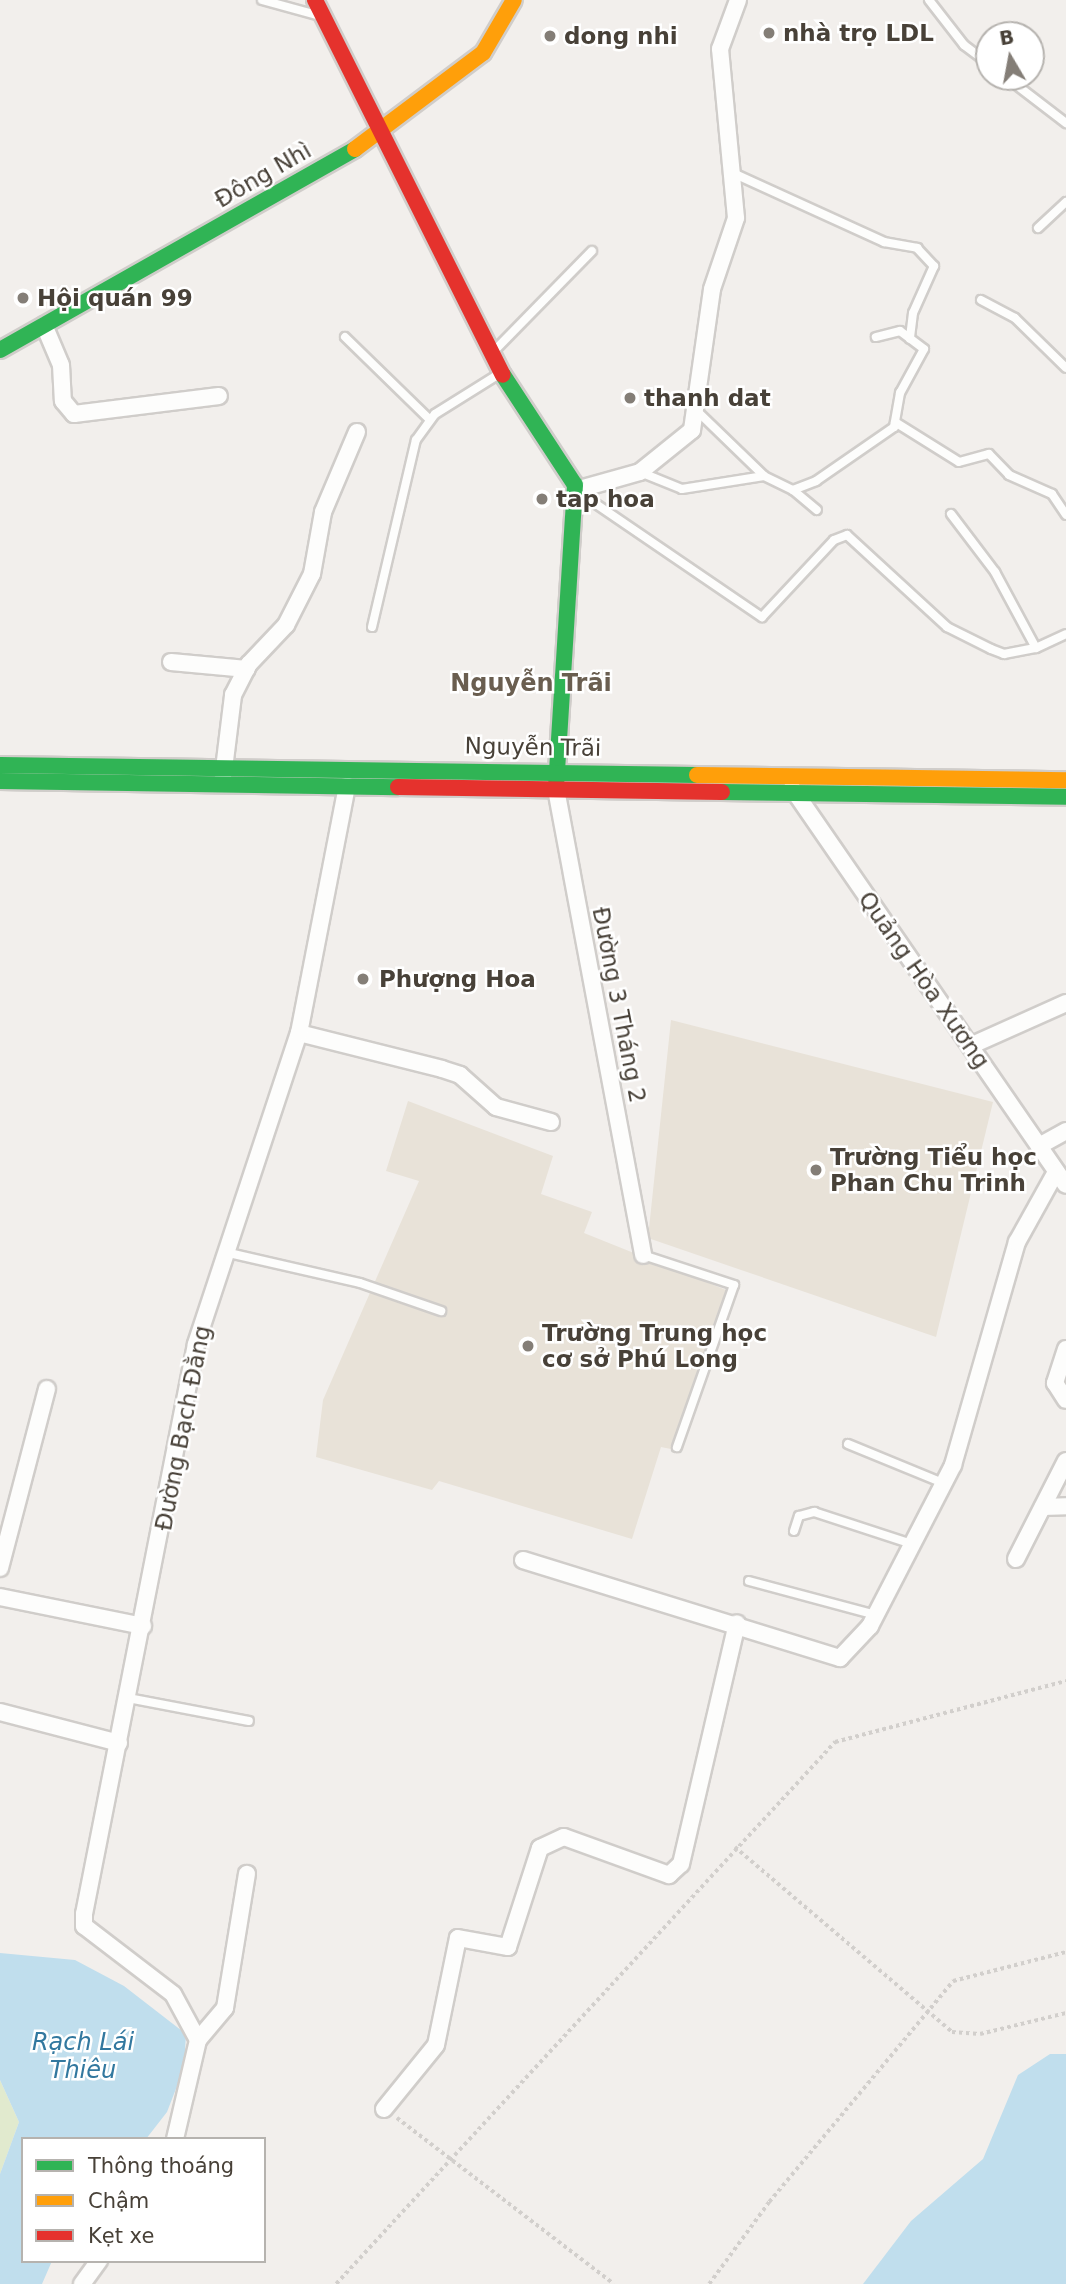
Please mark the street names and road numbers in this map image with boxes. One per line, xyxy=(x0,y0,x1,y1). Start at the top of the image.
street label: Đông Nhì xyxy=(210,136,316,214)
street label: Nguyễn Trãi xyxy=(464,732,602,762)
street label: Quảng Hòa Xương xyxy=(853,886,995,1074)
street label: Đường 3 Tháng 2 xyxy=(586,905,652,1105)
street label: Đường Bạch Đằng xyxy=(150,1323,216,1533)

